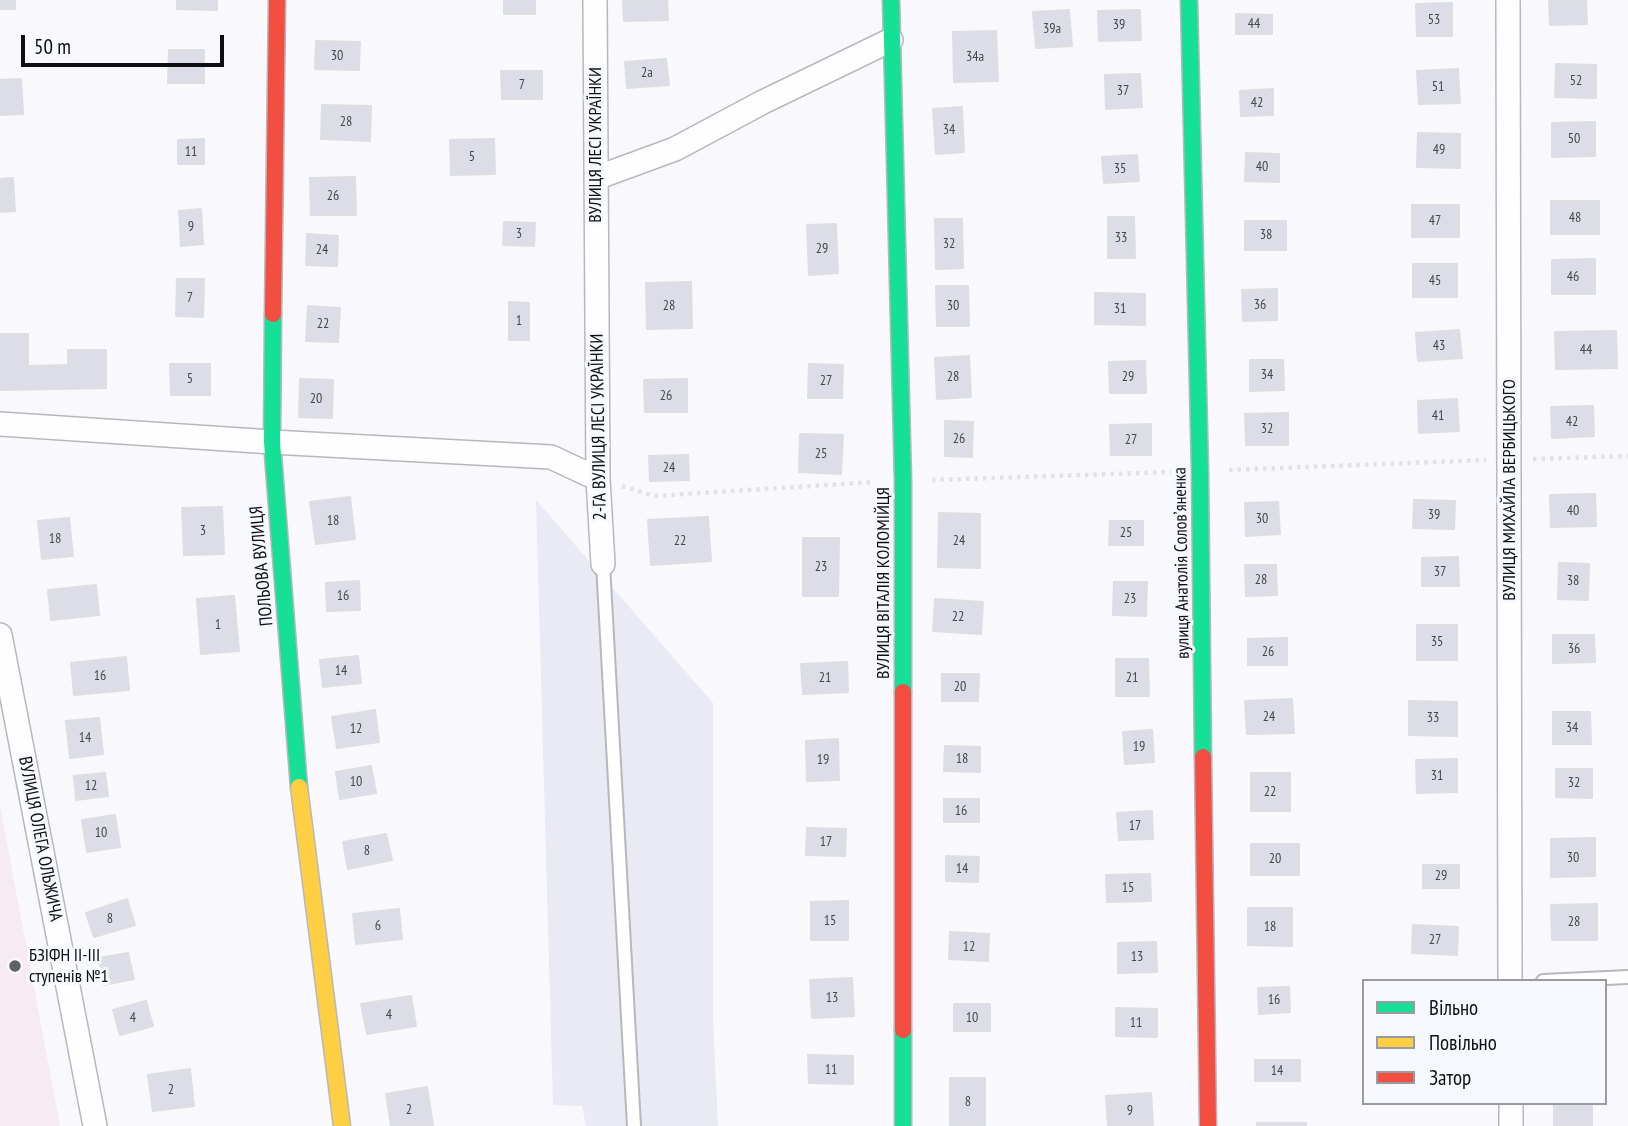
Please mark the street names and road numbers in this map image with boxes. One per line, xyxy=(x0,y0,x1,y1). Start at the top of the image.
street label: ВУЛИЦЯ ЛЕСІ УКРАЇНКИ xyxy=(585,67,607,223)
street label: 2-ГА ВУЛИЦЯ ЛЕСІ УКРАЇНКИ xyxy=(587,334,611,520)
street label: ВУЛИЦЯ МИХАЙЛА ВЕРБИЦЬКОГО xyxy=(1499,379,1521,601)
street label: вулиця Анатолія Соловʼяненка xyxy=(1170,467,1194,659)
street label: ВУЛИЦЯ ВІТАЛІЯ КОЛОМІЙЦЯ xyxy=(873,487,895,679)
street label: ПОЛЬОВА ВУЛИЦЯ xyxy=(246,505,278,627)
street label: ВУЛИЦЯ ОЛЕГА ОЛЬЖИЧА xyxy=(13,755,67,923)

